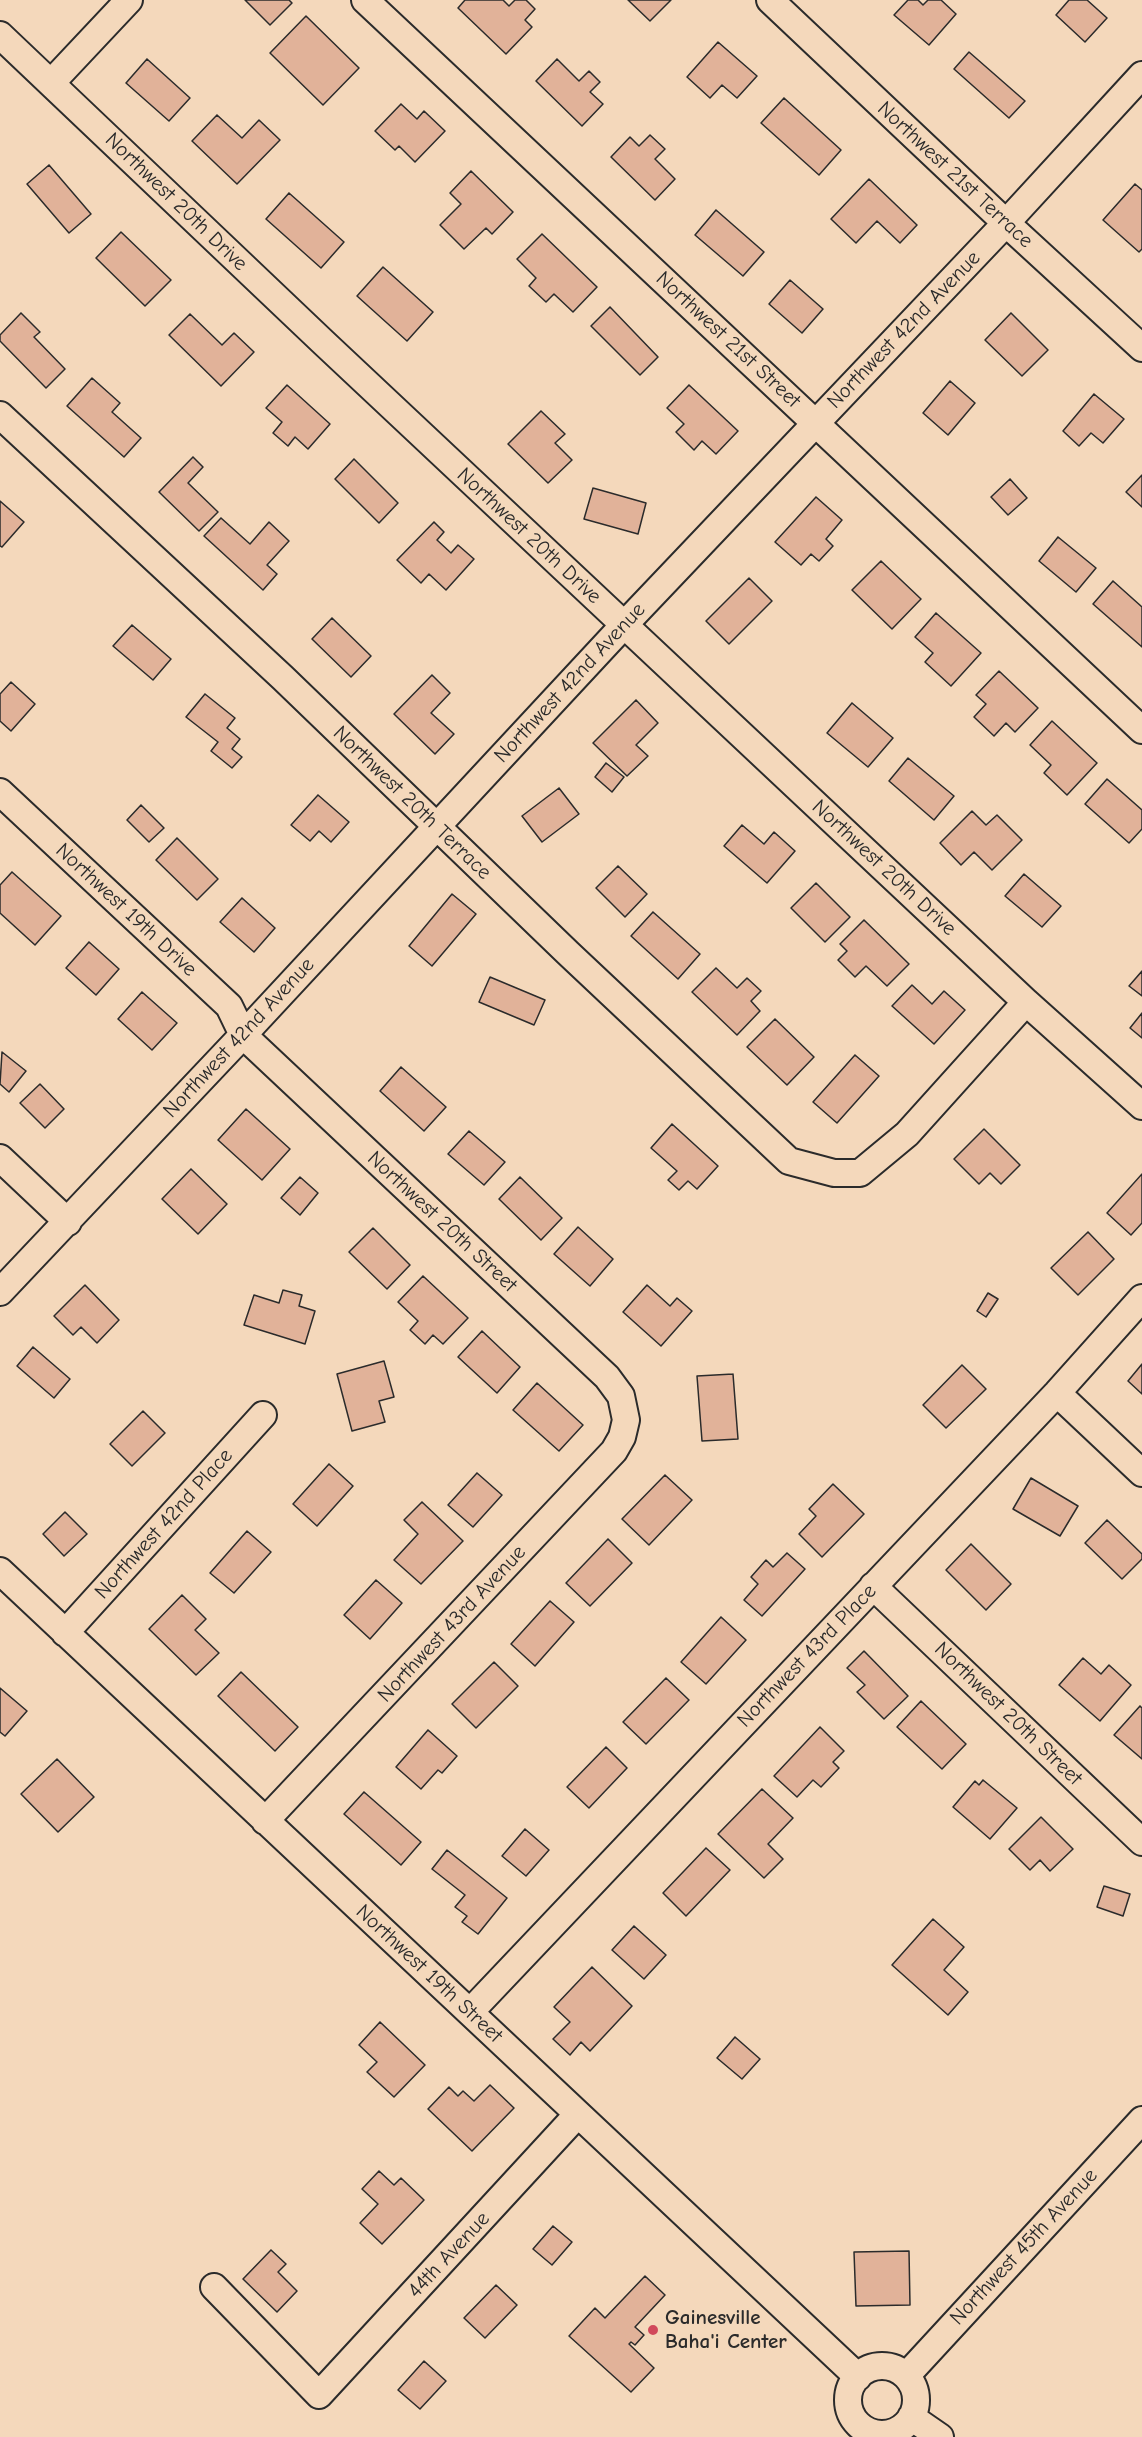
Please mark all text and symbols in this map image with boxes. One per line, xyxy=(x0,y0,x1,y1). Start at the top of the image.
street label: Northwest 21st Terrace xyxy=(872,96,1038,254)
street label: Northwest 20th Drive xyxy=(100,128,252,276)
street label: Northwest 42nd Avenue xyxy=(822,246,986,414)
street label: Northwest 21st Street xyxy=(650,266,806,414)
street label: Northwest 20th Drive xyxy=(452,463,606,609)
street label: Northwest 42nd Avenue xyxy=(489,598,651,768)
street label: Northwest 20th Terrace xyxy=(328,721,496,885)
street label: Northwest 20th Drive xyxy=(807,795,961,941)
street label: Northwest 19th Drive xyxy=(50,838,202,982)
street label: Northwest 42nd Avenue xyxy=(158,953,320,1123)
street label: Northwest 20th Street xyxy=(362,1146,522,1298)
street label: Northwest 42nd Place xyxy=(90,1444,238,1604)
street label: Northwest 43rd Avenue xyxy=(373,1540,531,1708)
street label: Northwest 43rd Place xyxy=(732,1579,882,1733)
street label: Northwest 20th Street xyxy=(929,1637,1087,1791)
street label: Northwest 19th Street xyxy=(350,1900,508,2048)
street label: Northwest 45th Avenue xyxy=(945,2164,1103,2330)
street label: 44th Avenue xyxy=(403,2207,495,2303)
place label: Gainesville Baha'i Center xyxy=(665,2305,787,2355)
marker: Gainesville Baha'i Center xyxy=(646,2323,660,2337)

